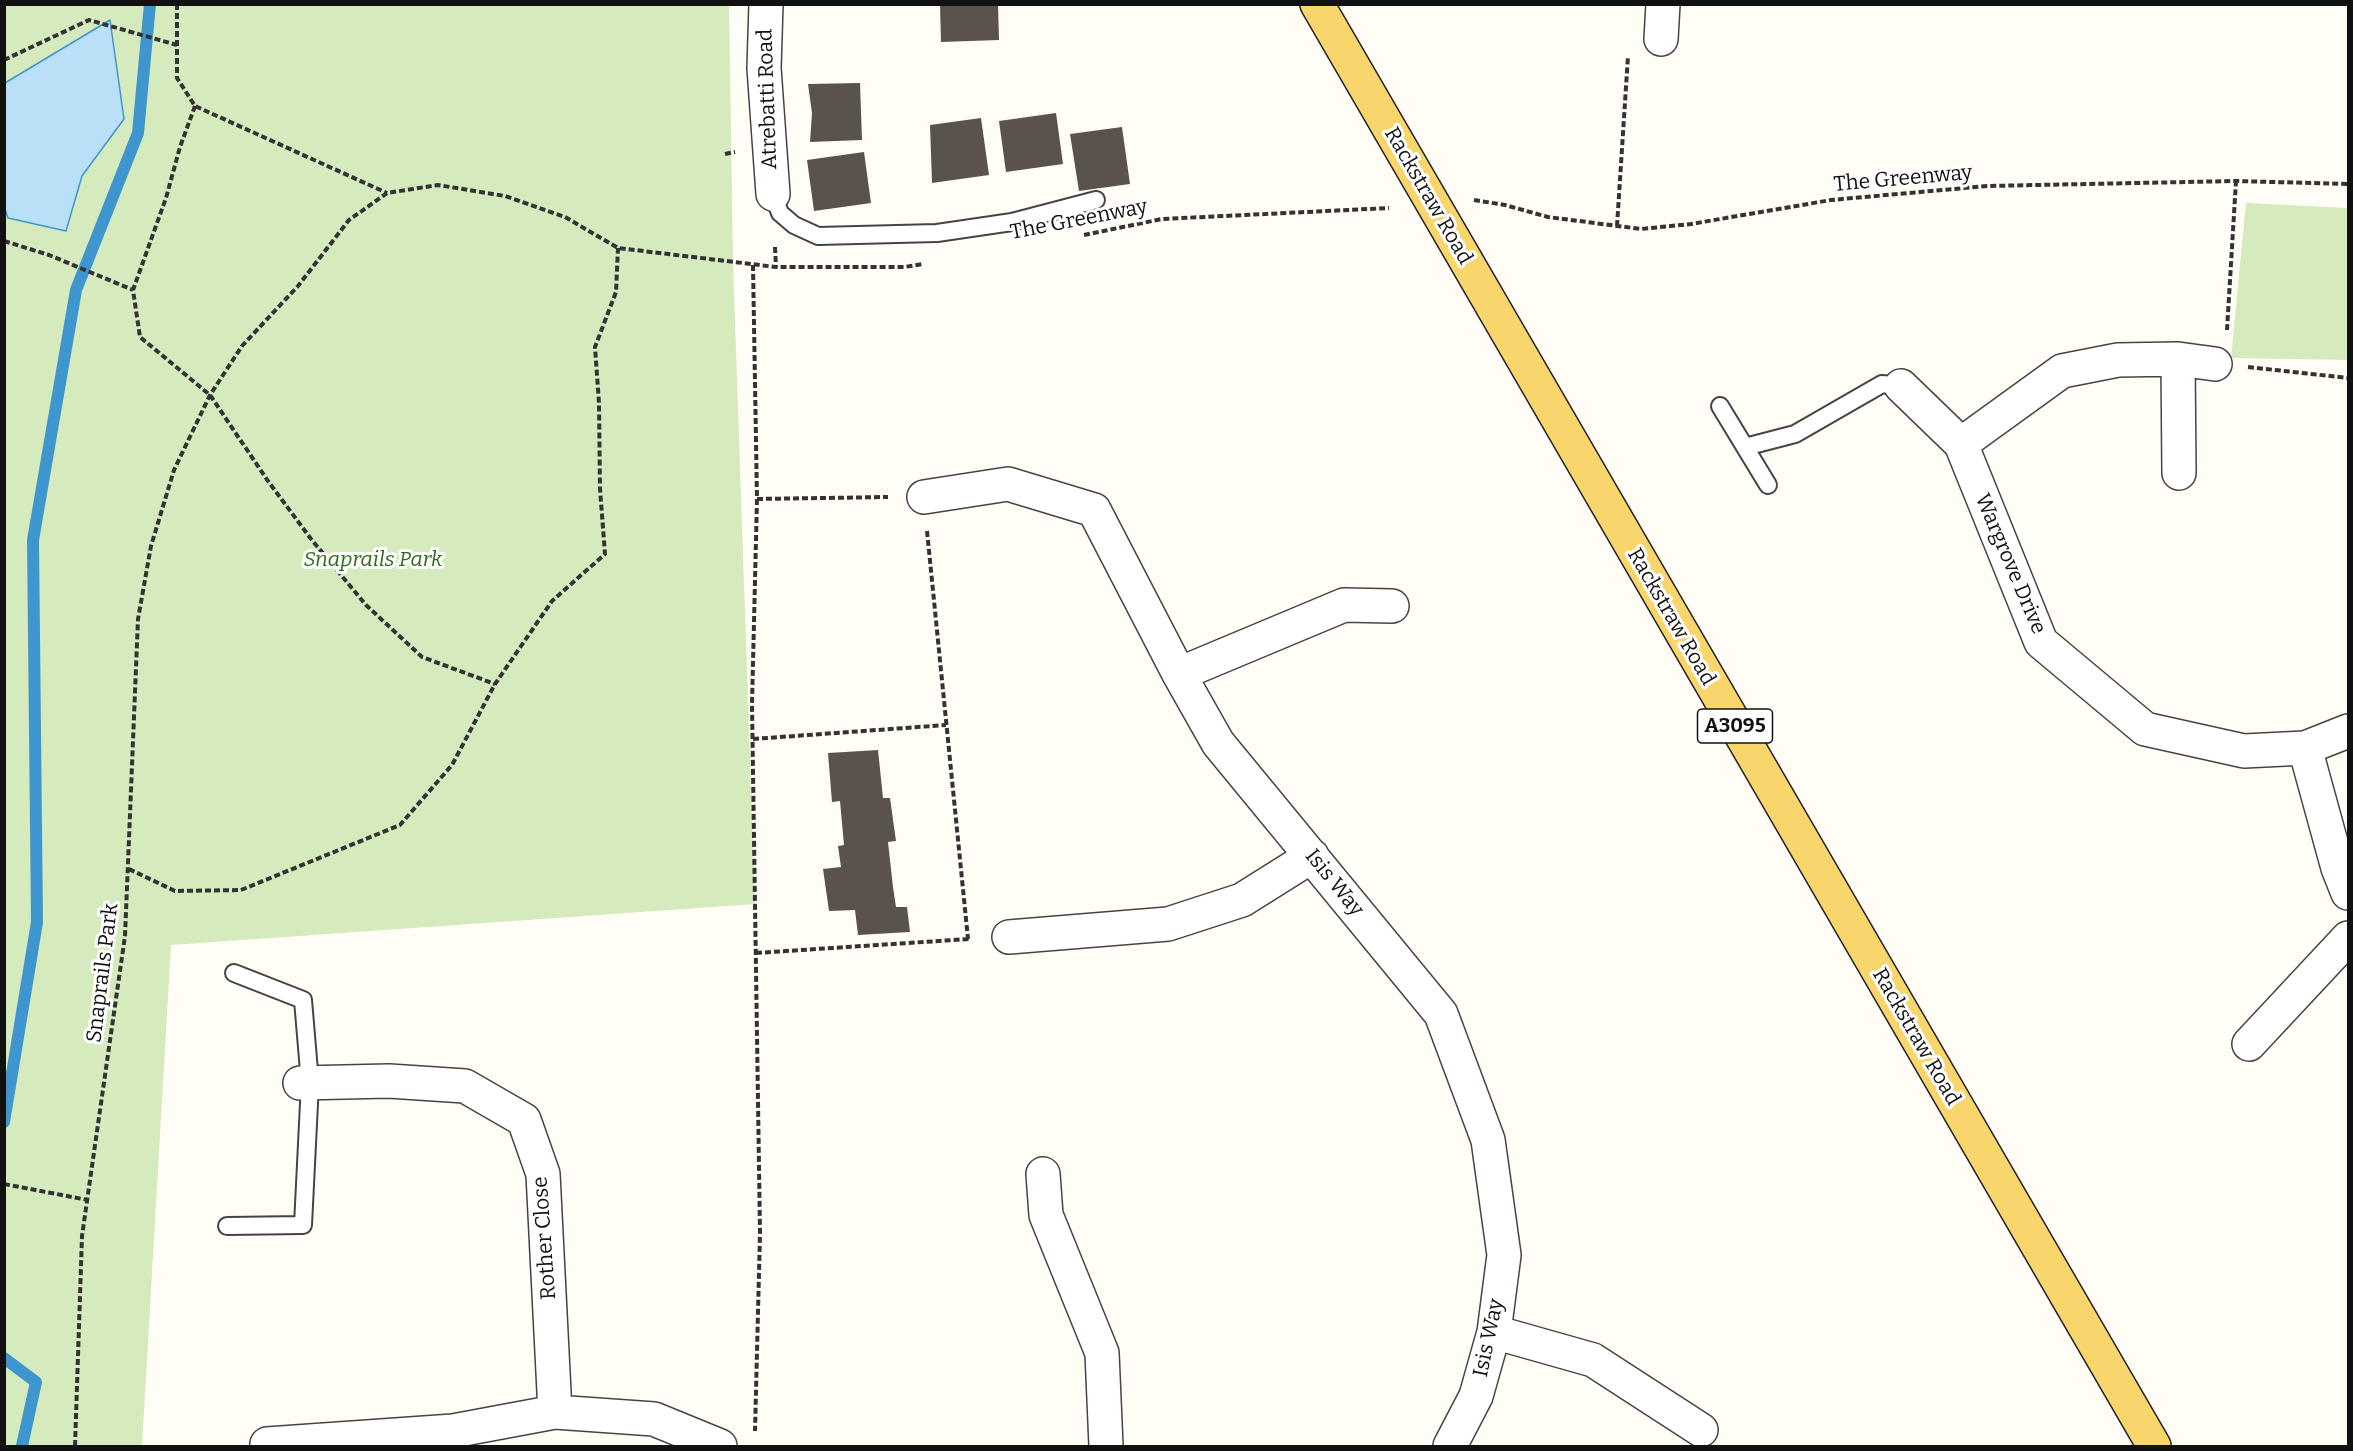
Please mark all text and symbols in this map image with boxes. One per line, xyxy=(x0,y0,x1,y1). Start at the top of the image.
street label: Atrebatti Road xyxy=(753,28,783,170)
street label: Rackstraw Road xyxy=(1379,123,1477,269)
street label: The Greenway xyxy=(1833,160,1973,198)
street label: The Greenway xyxy=(1008,194,1150,246)
street label: Wargrove Drive xyxy=(1969,490,2051,638)
street label: Rackstraw Road xyxy=(1622,544,1720,690)
park label: Snaprails Park xyxy=(304,547,442,573)
road number: A3095 xyxy=(1698,709,1772,743)
street label: Isis Way xyxy=(1299,844,1369,922)
street label: Snaprails Park xyxy=(82,902,124,1044)
street label: Rackstraw Road xyxy=(1867,964,1965,1110)
street label: Rother Close xyxy=(528,1176,562,1300)
street label: Isis Way xyxy=(1468,1297,1510,1379)

